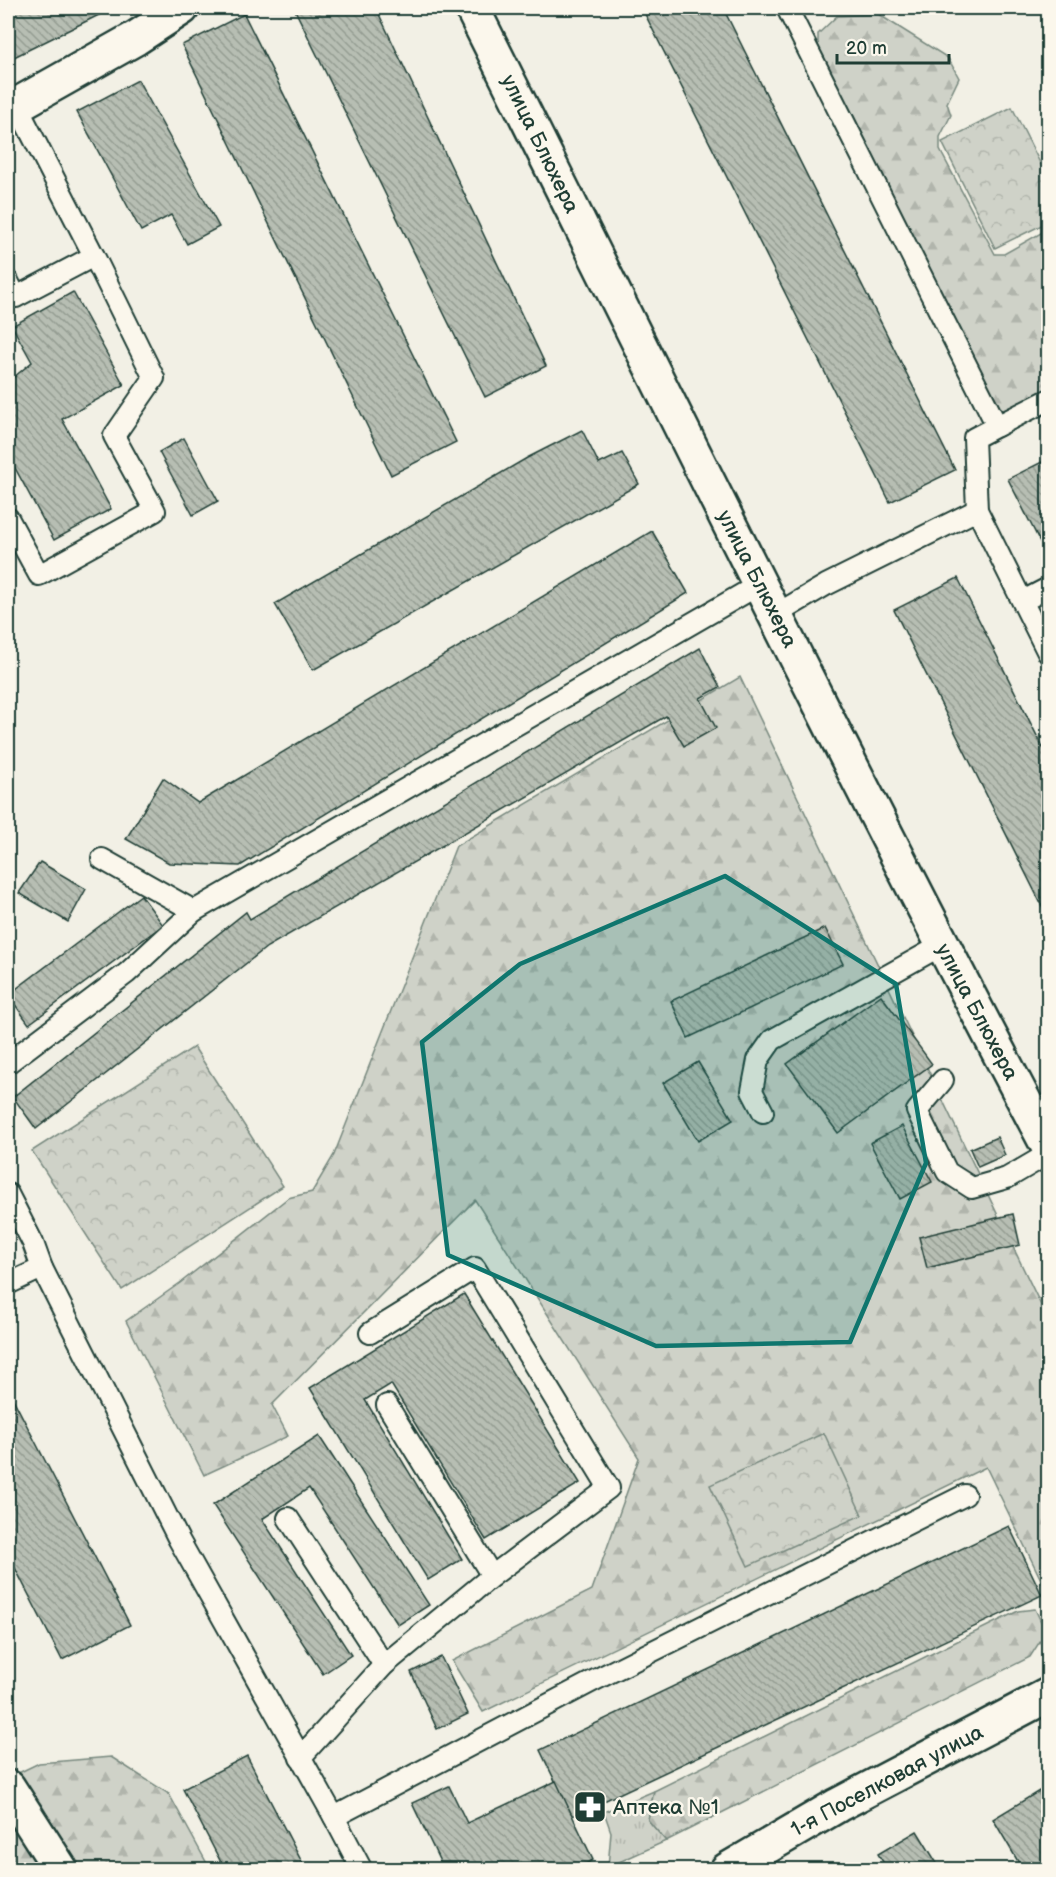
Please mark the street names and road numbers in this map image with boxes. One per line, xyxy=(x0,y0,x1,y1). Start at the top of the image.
street label: улица Блюхера xyxy=(496,71,585,218)
street label: улица Блюхера xyxy=(712,506,803,653)
street label: улица Блюхера xyxy=(930,939,1024,1085)
street label: 1-я Поселковая улица xyxy=(786,1719,988,1842)

